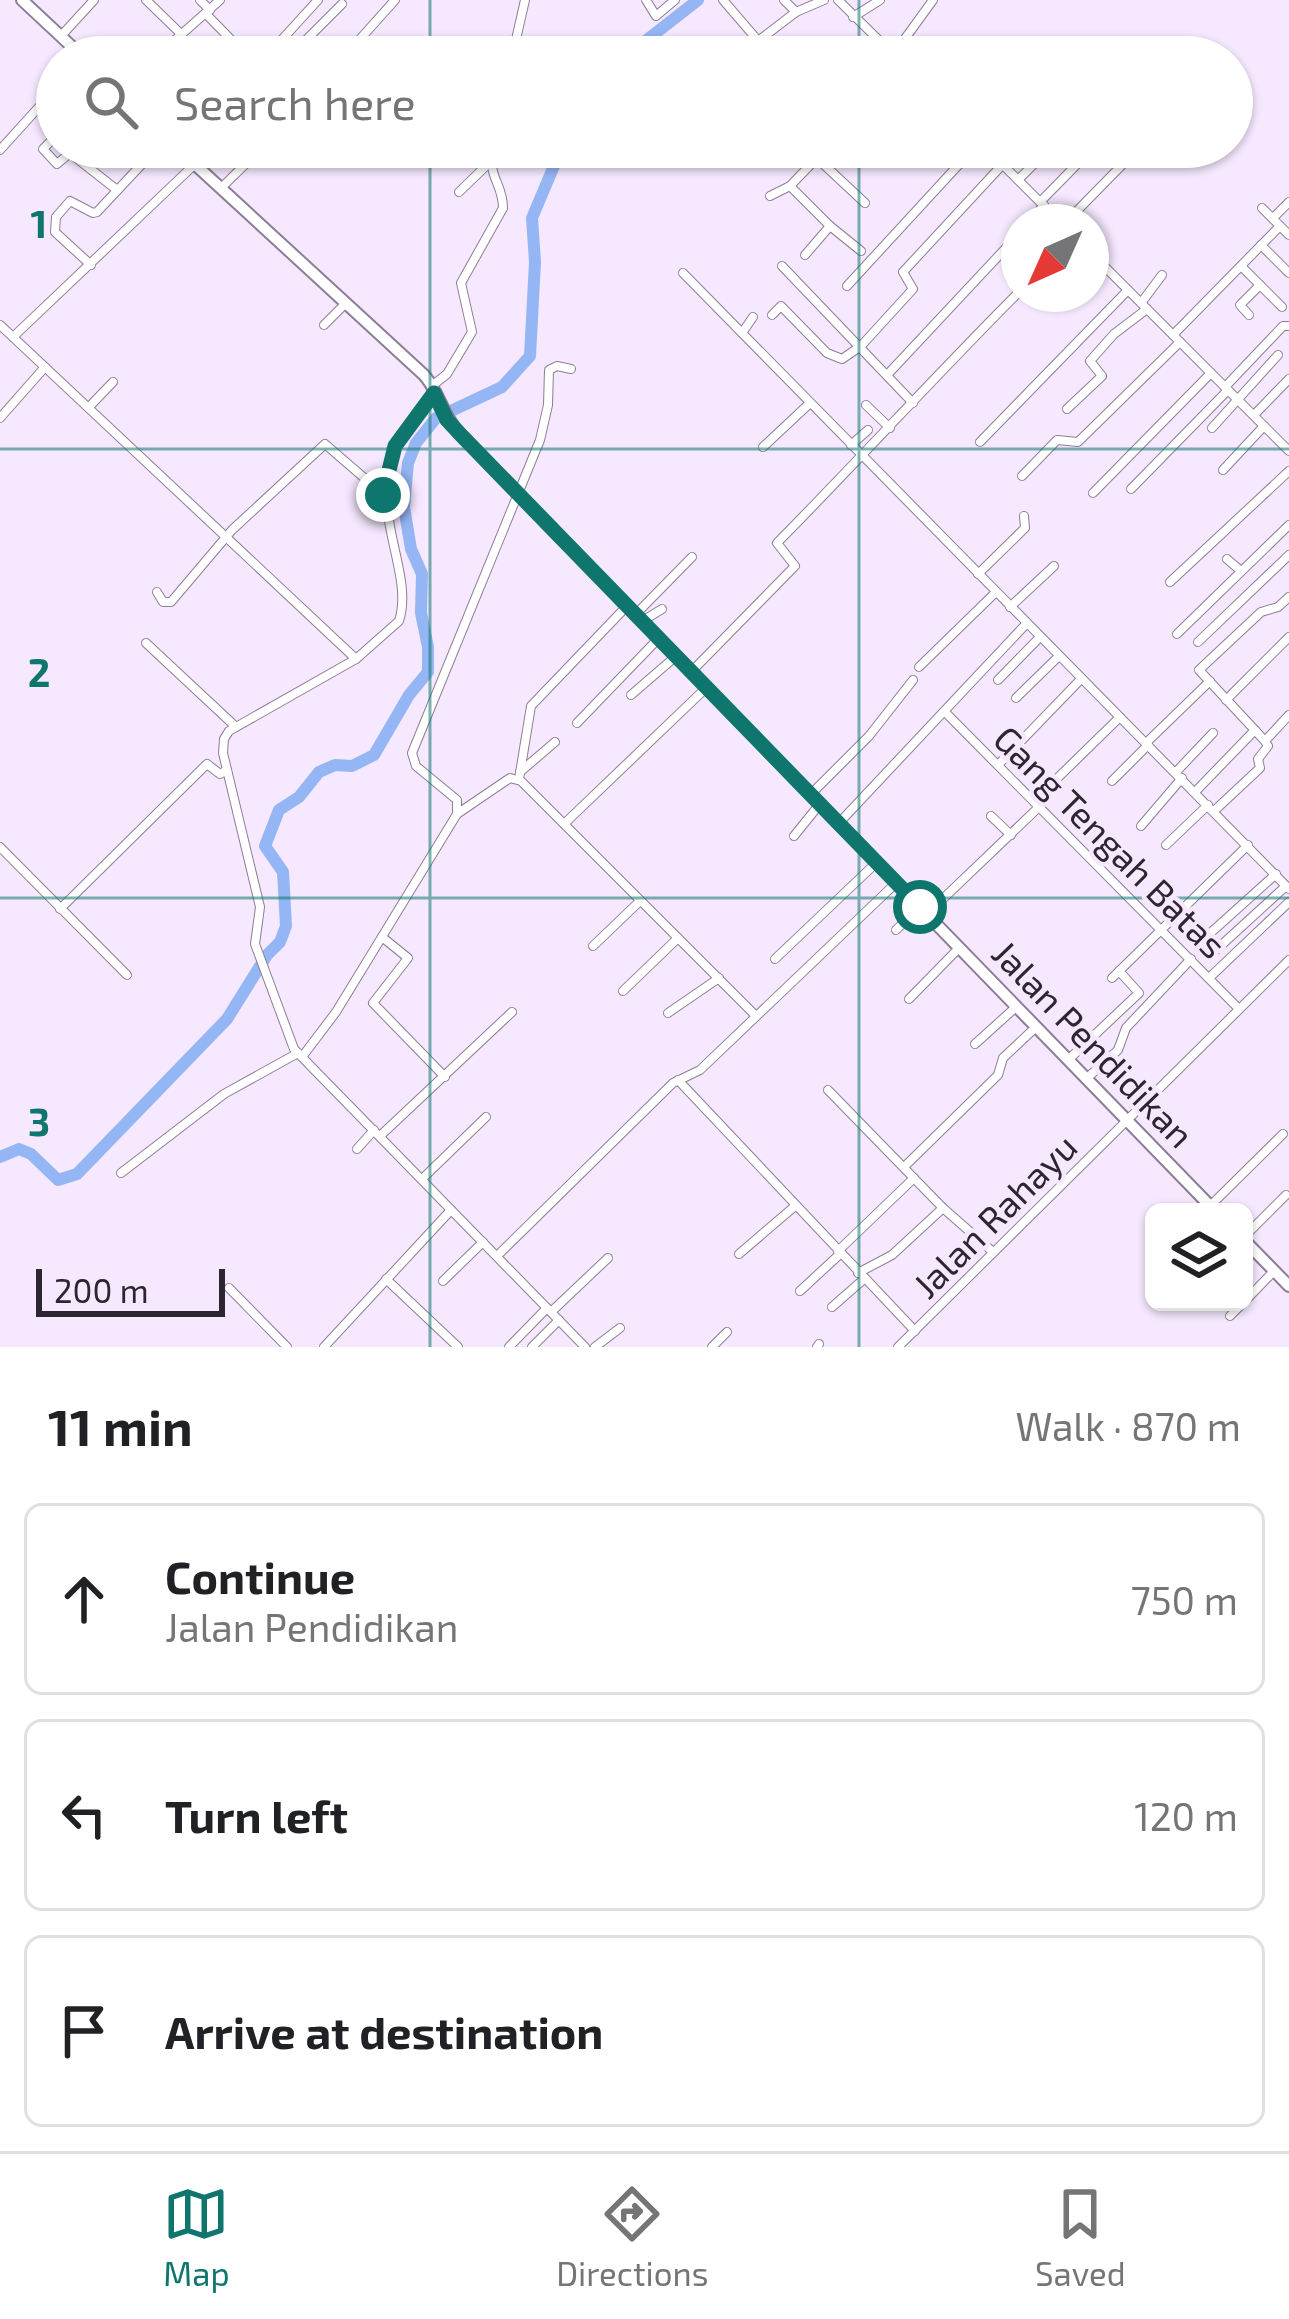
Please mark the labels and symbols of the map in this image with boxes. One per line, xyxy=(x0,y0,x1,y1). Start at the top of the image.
text: 1 xyxy=(31,199,47,246)
north arrow xyxy=(1001,204,1109,312)
route end xyxy=(356,468,410,522)
text: 2 xyxy=(28,648,50,695)
street label: Gang Tengah Batas xyxy=(986,716,1236,966)
route start xyxy=(893,880,947,934)
street label: Jalan Pendidikan xyxy=(984,931,1204,1155)
text: 3 xyxy=(28,1097,50,1144)
street label: Jalan Rahayu xyxy=(903,1124,1085,1306)
scale bar xyxy=(36,1263,225,1316)

